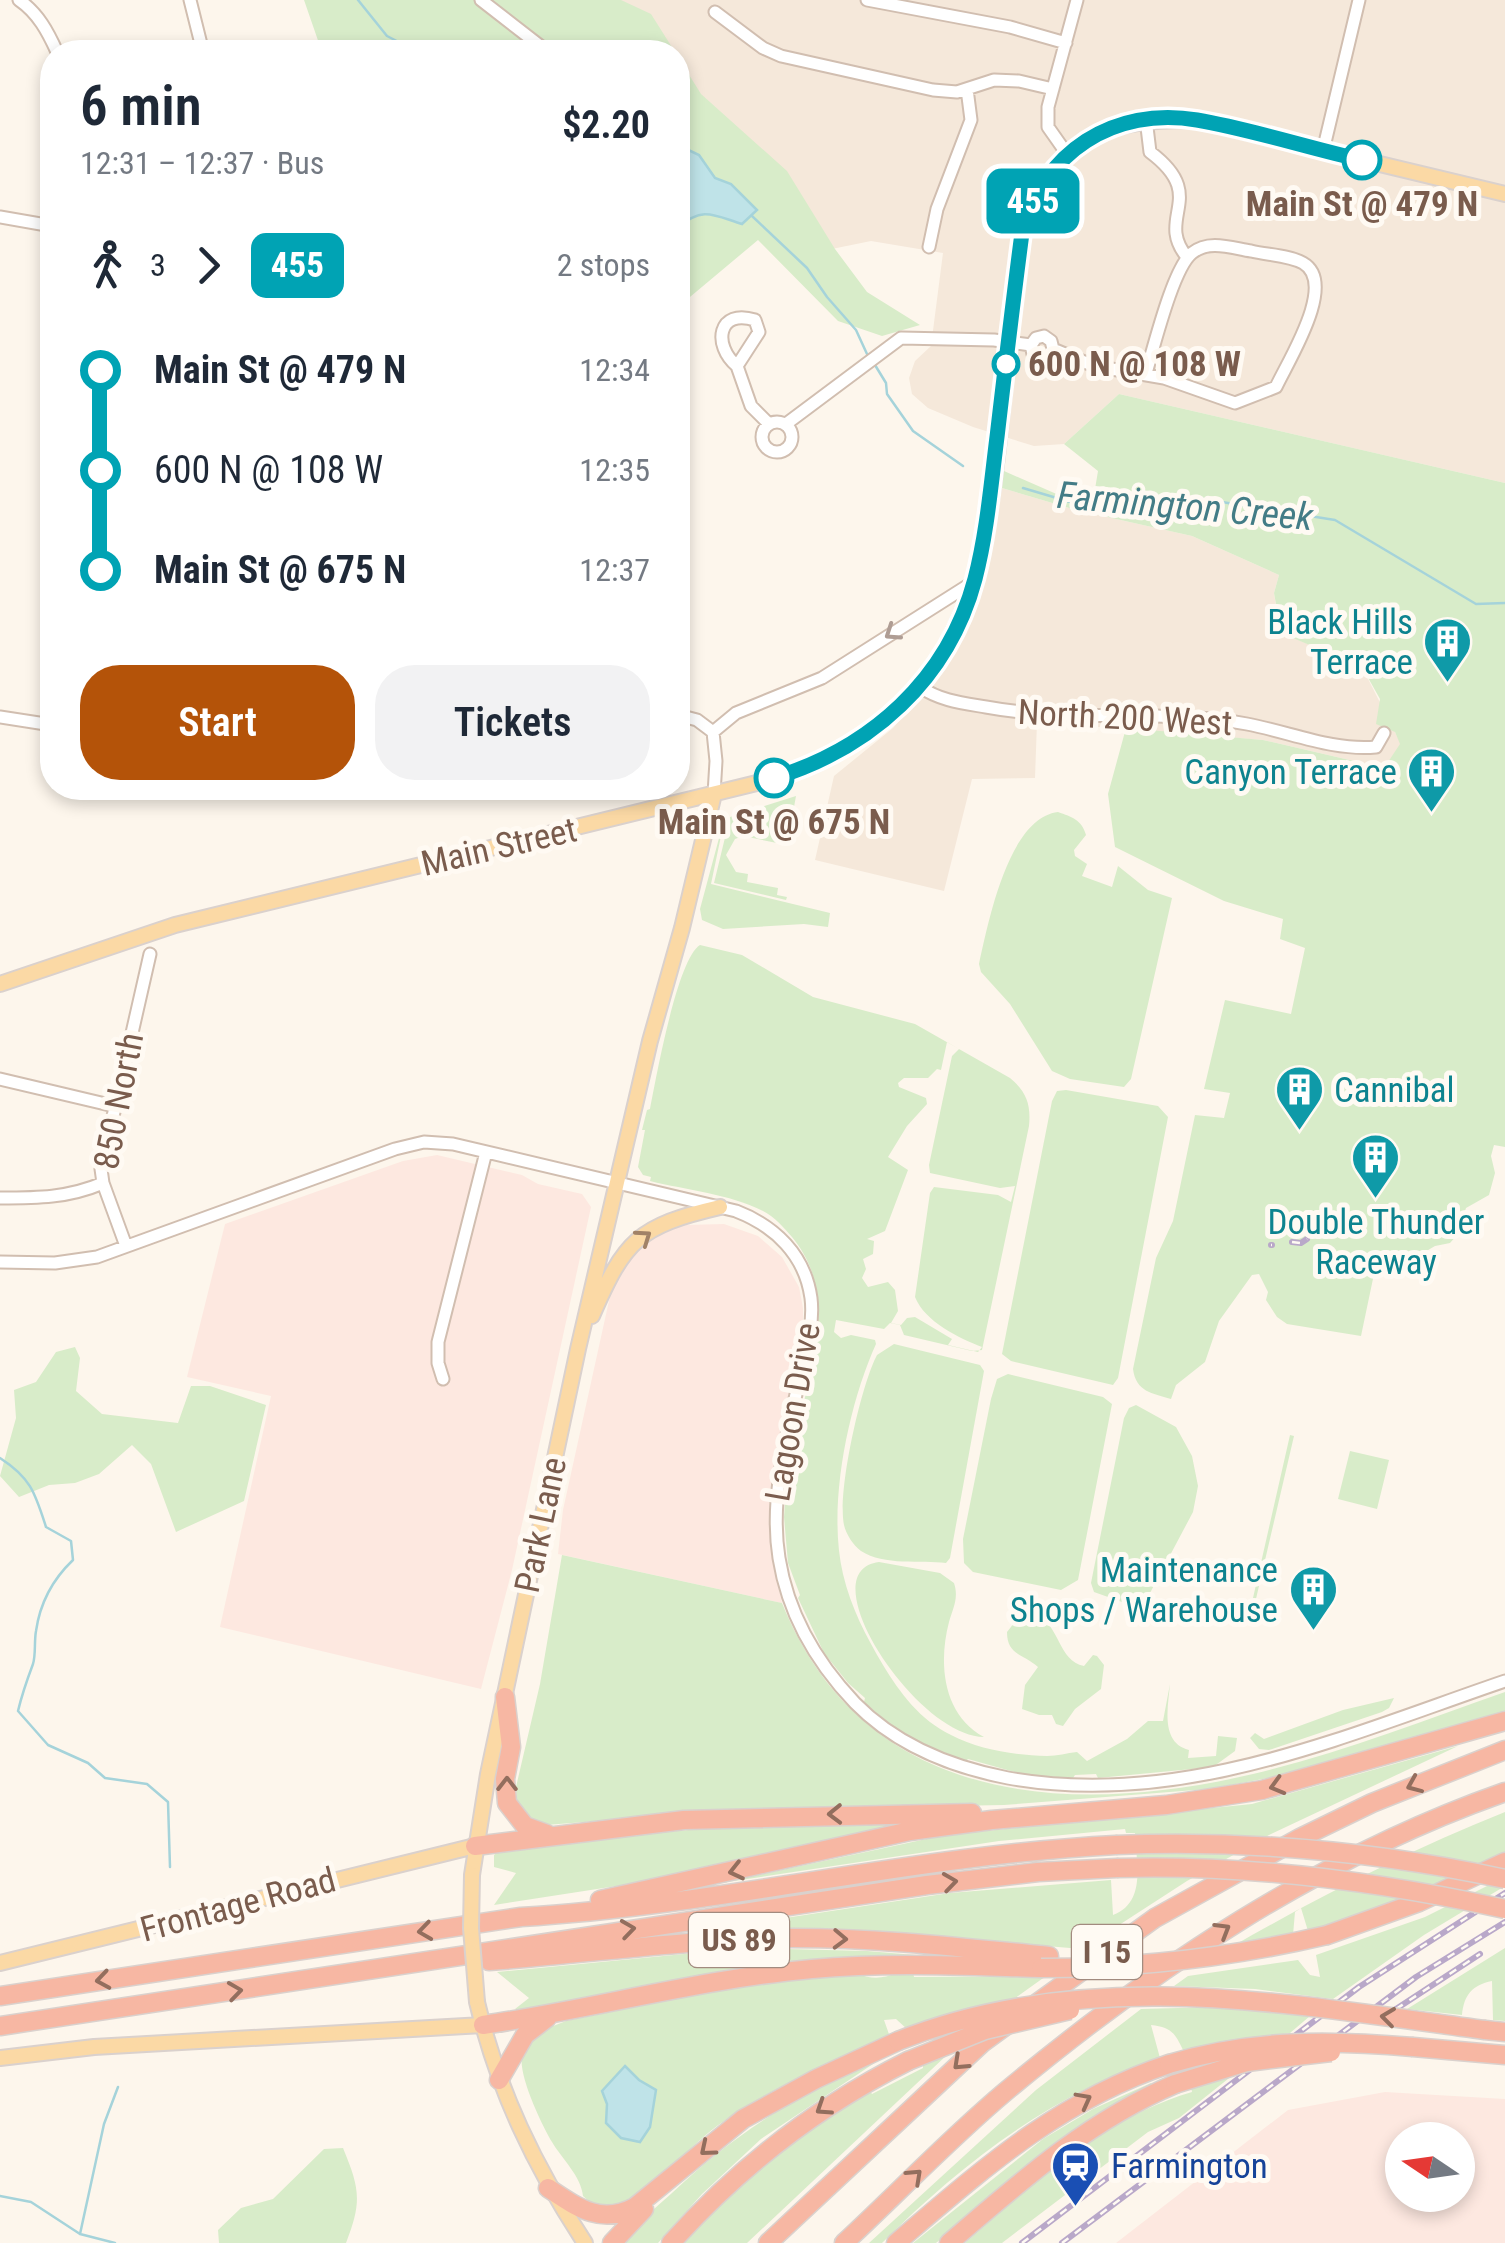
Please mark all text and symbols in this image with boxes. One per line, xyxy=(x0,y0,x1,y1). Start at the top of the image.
text: 6 min xyxy=(80,74,202,138)
text: $2.20 xyxy=(562,103,650,147)
marker: Main St @ 479 N xyxy=(1343,141,1381,179)
text: 12:31 – 12:37 · Bus xyxy=(80,144,324,182)
line badge: 455 xyxy=(976,168,1090,234)
text: 455 xyxy=(1006,181,1060,222)
place label: Main St @ 479 N xyxy=(1246,184,1478,225)
icon: walk xyxy=(80,238,135,293)
icon: forward xyxy=(181,238,236,293)
text: 455 xyxy=(271,245,324,286)
text: 3 xyxy=(150,246,166,284)
text: 2 stops xyxy=(557,246,650,284)
place label: 600 N @ 108 W xyxy=(1028,344,1241,385)
text: Main St @ 479 N xyxy=(154,348,406,392)
text: 12:34 xyxy=(579,351,650,389)
marker: 600 N @ 108 W xyxy=(993,351,1019,377)
text: 600 N @ 108 W xyxy=(154,448,383,492)
text: 12:35 xyxy=(579,451,650,489)
water label: Farmington Creek xyxy=(1055,473,1316,539)
text: Main St @ 675 N xyxy=(154,548,406,592)
text: 12:37 xyxy=(579,551,650,589)
place label: Black Hills Terrace xyxy=(1267,602,1413,683)
building icon: Black Hills Terrace xyxy=(1422,616,1474,684)
one-way arrow xyxy=(884,621,903,639)
button: Start xyxy=(80,665,355,780)
button: Tickets xyxy=(375,665,650,780)
street label: North 200 West xyxy=(1017,692,1233,744)
building icon: Canyon Terrace xyxy=(1406,746,1458,814)
place label: Canyon Terrace xyxy=(1184,752,1397,793)
marker: Main St @ 675 N xyxy=(755,759,793,797)
place label: Main St @ 675 N xyxy=(658,802,890,843)
street label: Main Street xyxy=(417,809,581,885)
street label: 850 North xyxy=(86,1029,152,1173)
building icon: Cannibal xyxy=(1273,1064,1325,1132)
place label: Cannibal xyxy=(1334,1070,1455,1111)
building icon: Double Thunder Raceway xyxy=(1350,1132,1402,1200)
place label: Double Thunder Raceway xyxy=(1268,1202,1484,1283)
one-way arrow xyxy=(632,1231,651,1249)
street label: Lagoon Drive xyxy=(757,1319,829,1505)
street label: Park Lane xyxy=(507,1454,575,1596)
place label: Maintenance Shops / Warehouse xyxy=(1010,1550,1278,1631)
building icon: Maintenance Shops / Warehouse xyxy=(1287,1564,1339,1632)
one-way arrow xyxy=(1406,1773,1424,1793)
one-way arrow xyxy=(1269,1774,1286,1795)
one-way arrow xyxy=(496,1776,517,1792)
one-way arrow xyxy=(827,1804,843,1825)
street label: Frontage Road xyxy=(136,1859,340,1951)
one-way arrow xyxy=(728,1859,745,1880)
one-way arrow xyxy=(941,1873,958,1894)
road number: US 89 xyxy=(689,1913,789,1967)
one-way arrow xyxy=(416,1919,433,1940)
one-way arrow xyxy=(620,1920,636,1941)
one-way arrow xyxy=(1212,1923,1230,1942)
road number: I 15 xyxy=(1072,1925,1142,1979)
one-way arrow xyxy=(833,1928,849,1949)
one-way arrow xyxy=(95,1968,112,1989)
one-way arrow xyxy=(227,1981,243,2002)
one-way arrow xyxy=(1380,2007,1396,2028)
one-way arrow xyxy=(953,2051,972,2069)
one-way arrow xyxy=(1074,2092,1092,2112)
one-way arrow xyxy=(816,2096,834,2115)
north arrow xyxy=(1385,2122,1475,2212)
map controls xyxy=(1385,2122,1475,2212)
one-way arrow xyxy=(700,2137,718,2155)
station icon: Farmington xyxy=(1050,2140,1102,2208)
place label: Farmington xyxy=(1111,2146,1268,2187)
one-way arrow xyxy=(903,2170,922,2188)

